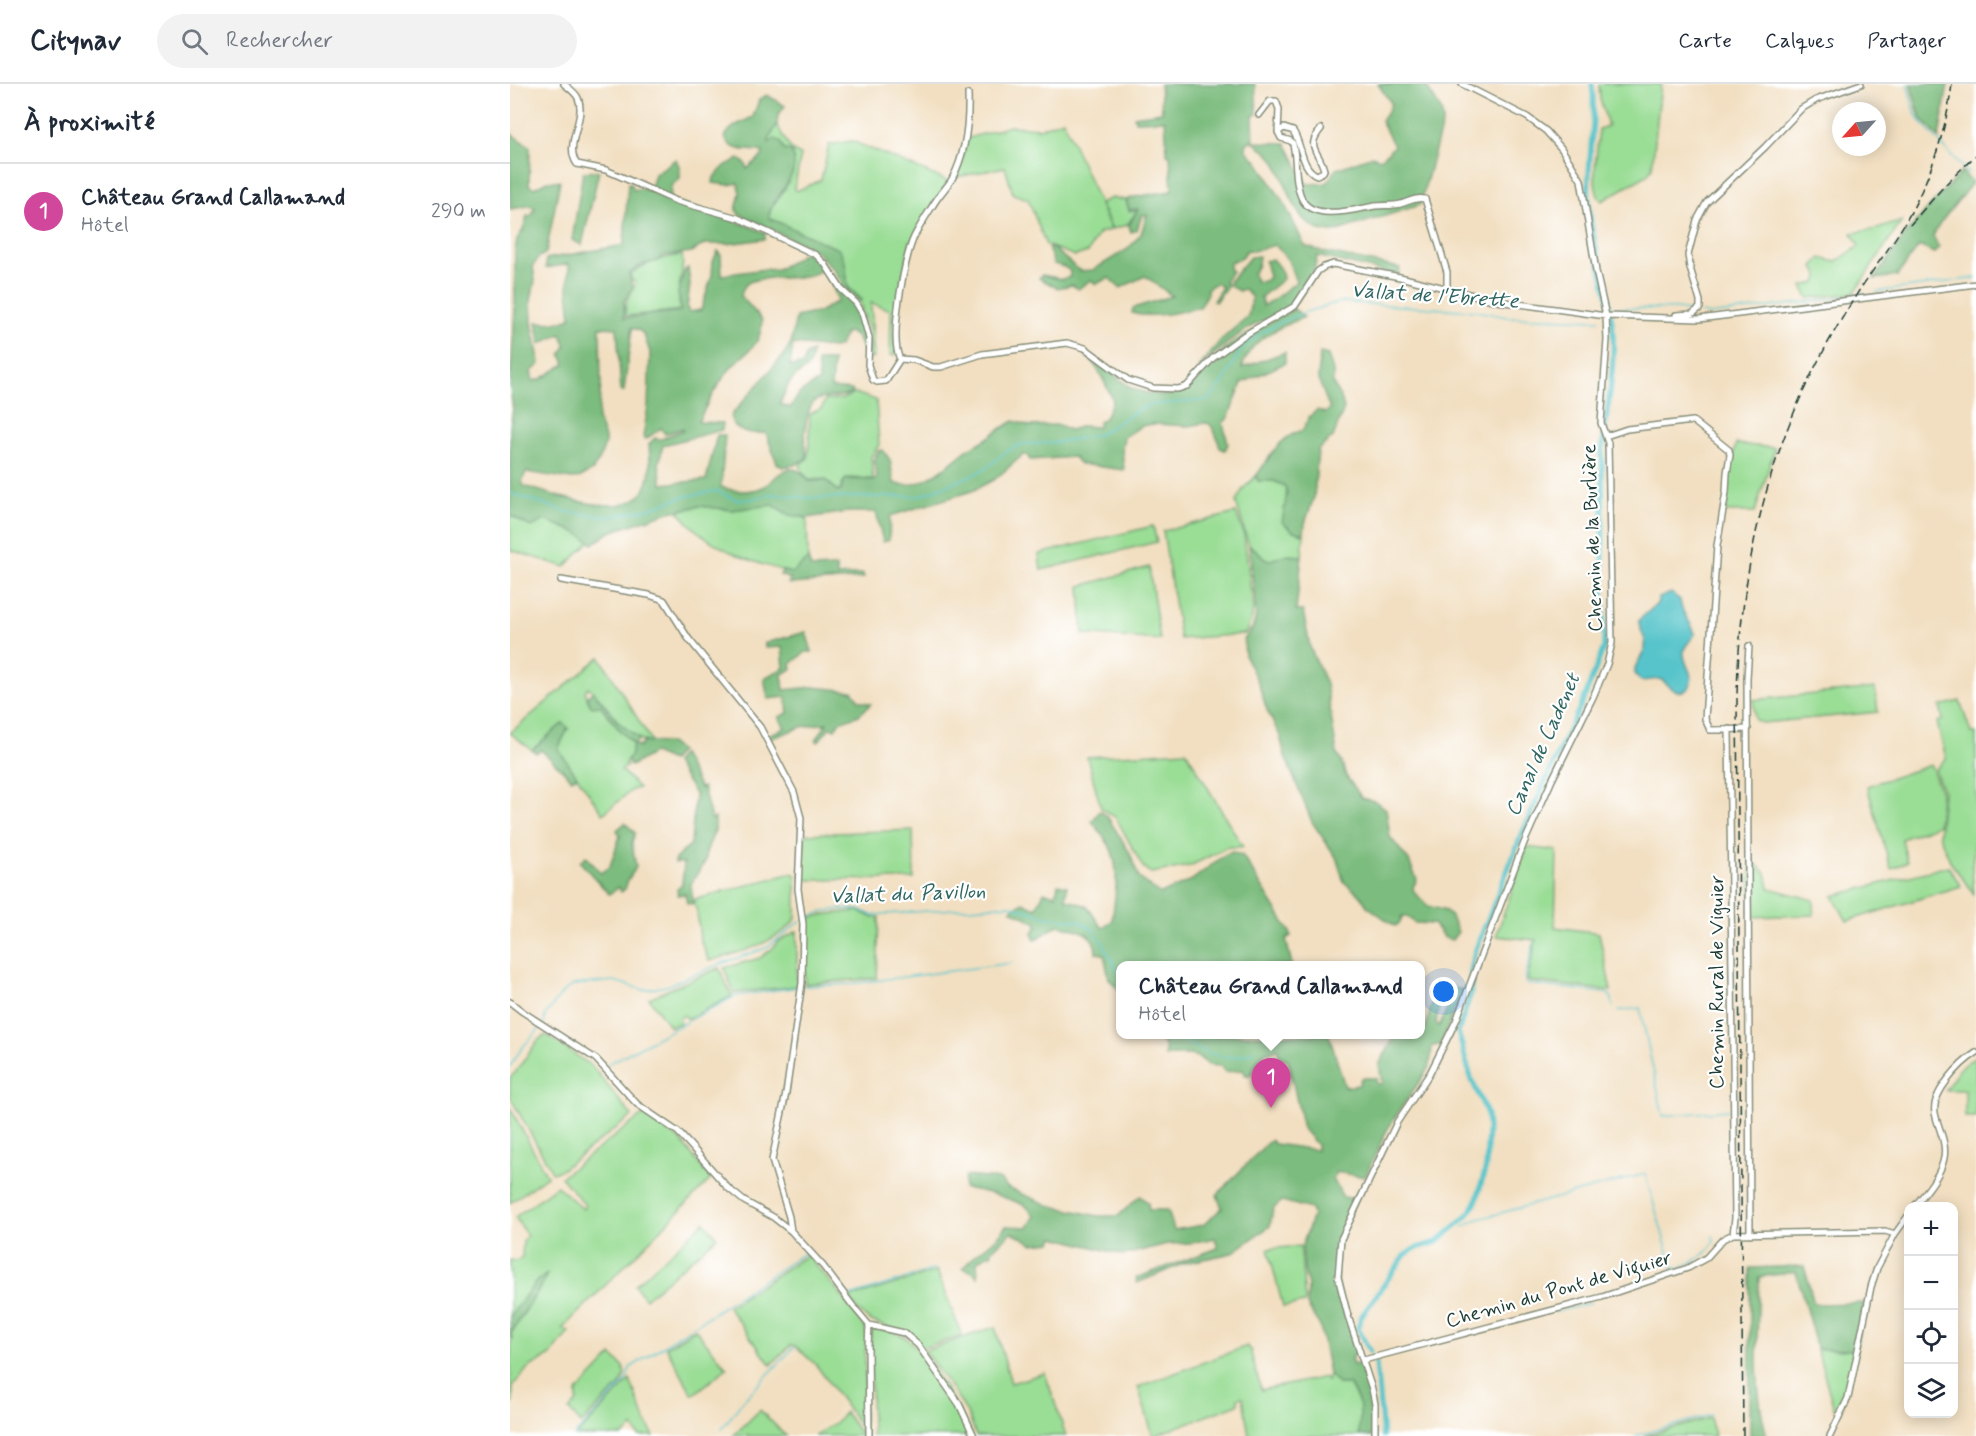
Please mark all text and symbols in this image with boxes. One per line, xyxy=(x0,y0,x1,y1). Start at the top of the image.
search box xyxy=(157,14,577,68)
text: Citynav xyxy=(30,23,121,60)
icon: search xyxy=(178,25,211,58)
text: Rechercher xyxy=(226,27,333,55)
text: Carte xyxy=(1678,27,1732,55)
text: Calques xyxy=(1765,27,1834,55)
text: Partager xyxy=(1867,27,1946,55)
north arrow xyxy=(1832,102,1886,156)
text: À proximité xyxy=(24,106,155,140)
text: Château Grand Callamand xyxy=(81,184,345,212)
text: 1 xyxy=(39,198,48,225)
text: 290 m xyxy=(431,198,486,225)
text: Hôtel xyxy=(81,212,129,239)
water label: Vallat de l'Ebrette xyxy=(1350,276,1520,316)
street label: Chemin de la Burlière xyxy=(1576,443,1610,632)
water label: Canal de Cadenet xyxy=(1499,667,1588,821)
street label: Chemin Rural de Viguier xyxy=(1704,875,1731,1089)
water label: Vallat du Pavillon xyxy=(830,877,986,911)
popup xyxy=(1116,961,1425,1039)
text: Château Grand Callamand xyxy=(1139,973,1402,1001)
your location xyxy=(1429,977,1458,1006)
text: Hôtel xyxy=(1139,1001,1186,1028)
pin: 1 xyxy=(1252,1058,1290,1108)
map controls xyxy=(1904,1202,1958,1418)
button: + xyxy=(1904,1202,1958,1256)
street label: Chemin du Pont de Viguier xyxy=(1443,1245,1676,1337)
button: − xyxy=(1904,1256,1958,1310)
button: locate xyxy=(1904,1310,1958,1364)
button: layers xyxy=(1904,1364,1958,1418)

